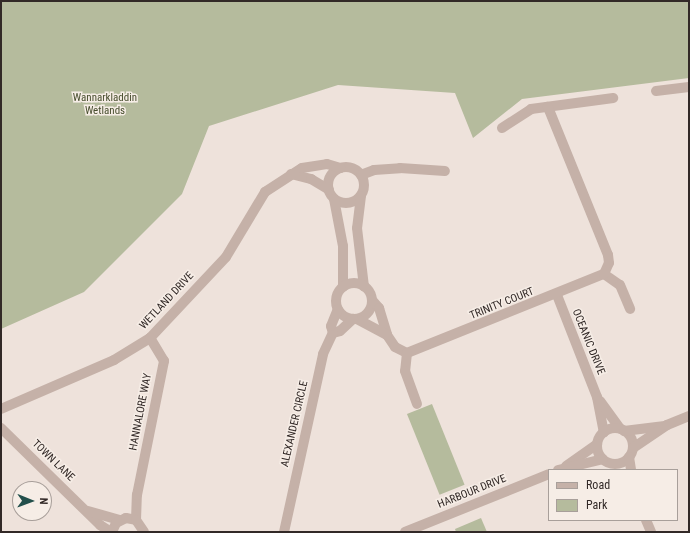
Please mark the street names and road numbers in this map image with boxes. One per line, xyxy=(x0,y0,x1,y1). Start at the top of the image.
street label: WETLAND DRIVE xyxy=(137,270,197,332)
street label: TRINITY COURT xyxy=(468,285,536,323)
street label: OCEANIC DRIVE xyxy=(569,307,607,377)
street label: HANNALORE WAY xyxy=(127,372,155,452)
street label: ALEXANDER CIRCLE xyxy=(279,380,311,468)
street label: TOWN LANE xyxy=(29,438,77,484)
street label: HARBOUR DRIVE xyxy=(436,472,508,512)

